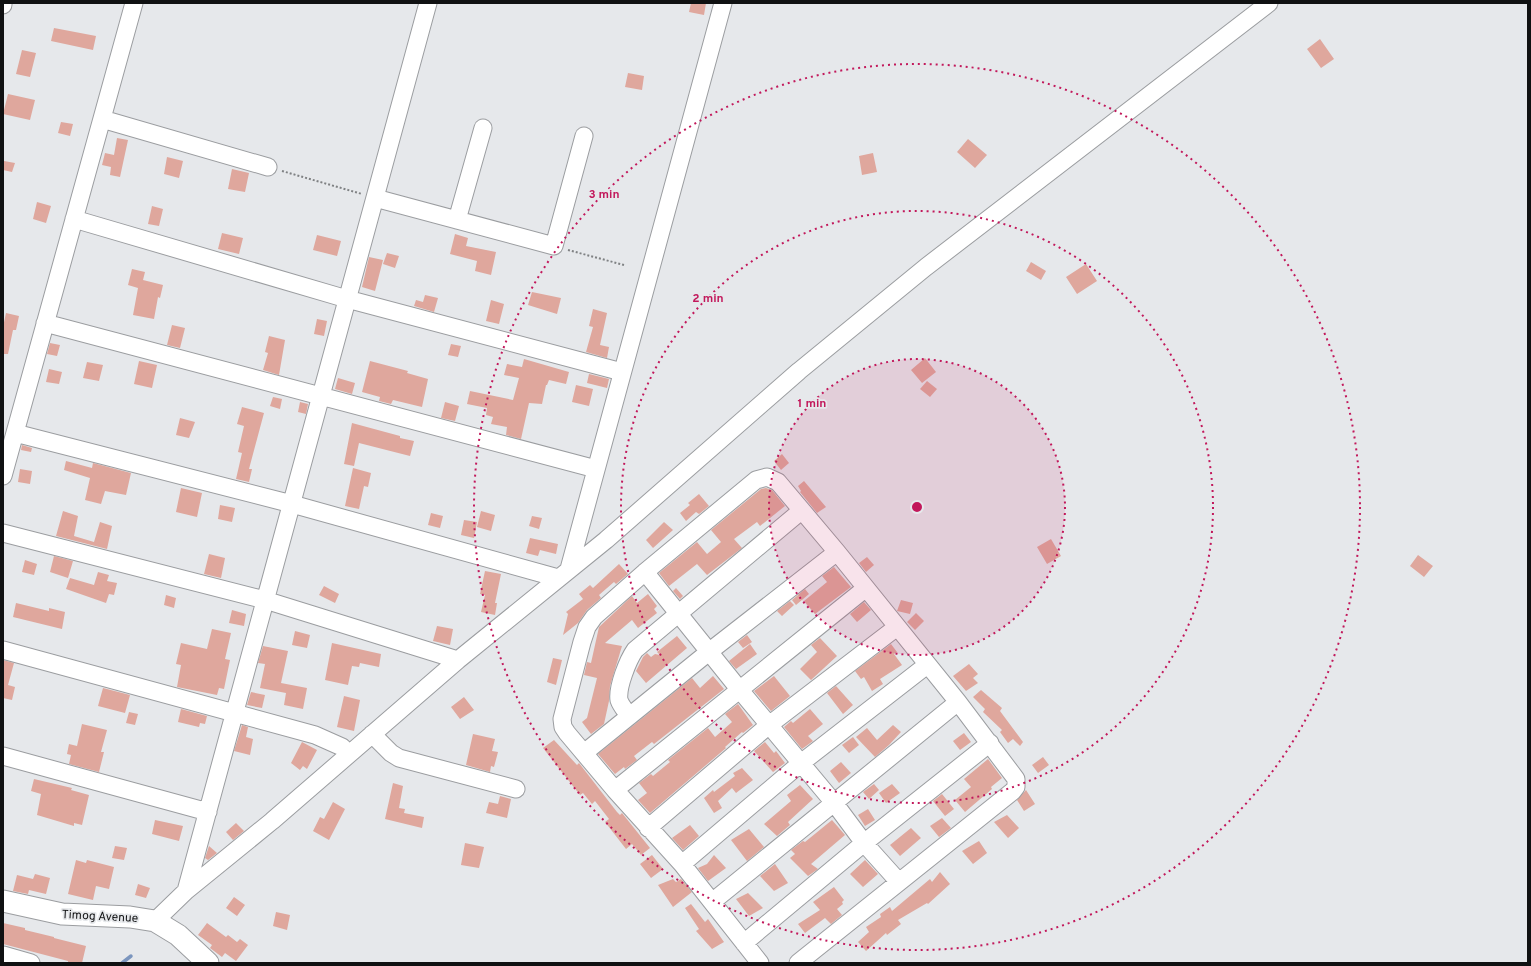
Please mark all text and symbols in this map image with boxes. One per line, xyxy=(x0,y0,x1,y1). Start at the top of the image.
text: 3 min xyxy=(588,187,620,203)
text: 2 min xyxy=(692,291,724,307)
text: 1 min xyxy=(798,396,826,412)
centre of rings xyxy=(910,500,924,514)
street label: Timog Avenue xyxy=(61,907,139,927)

